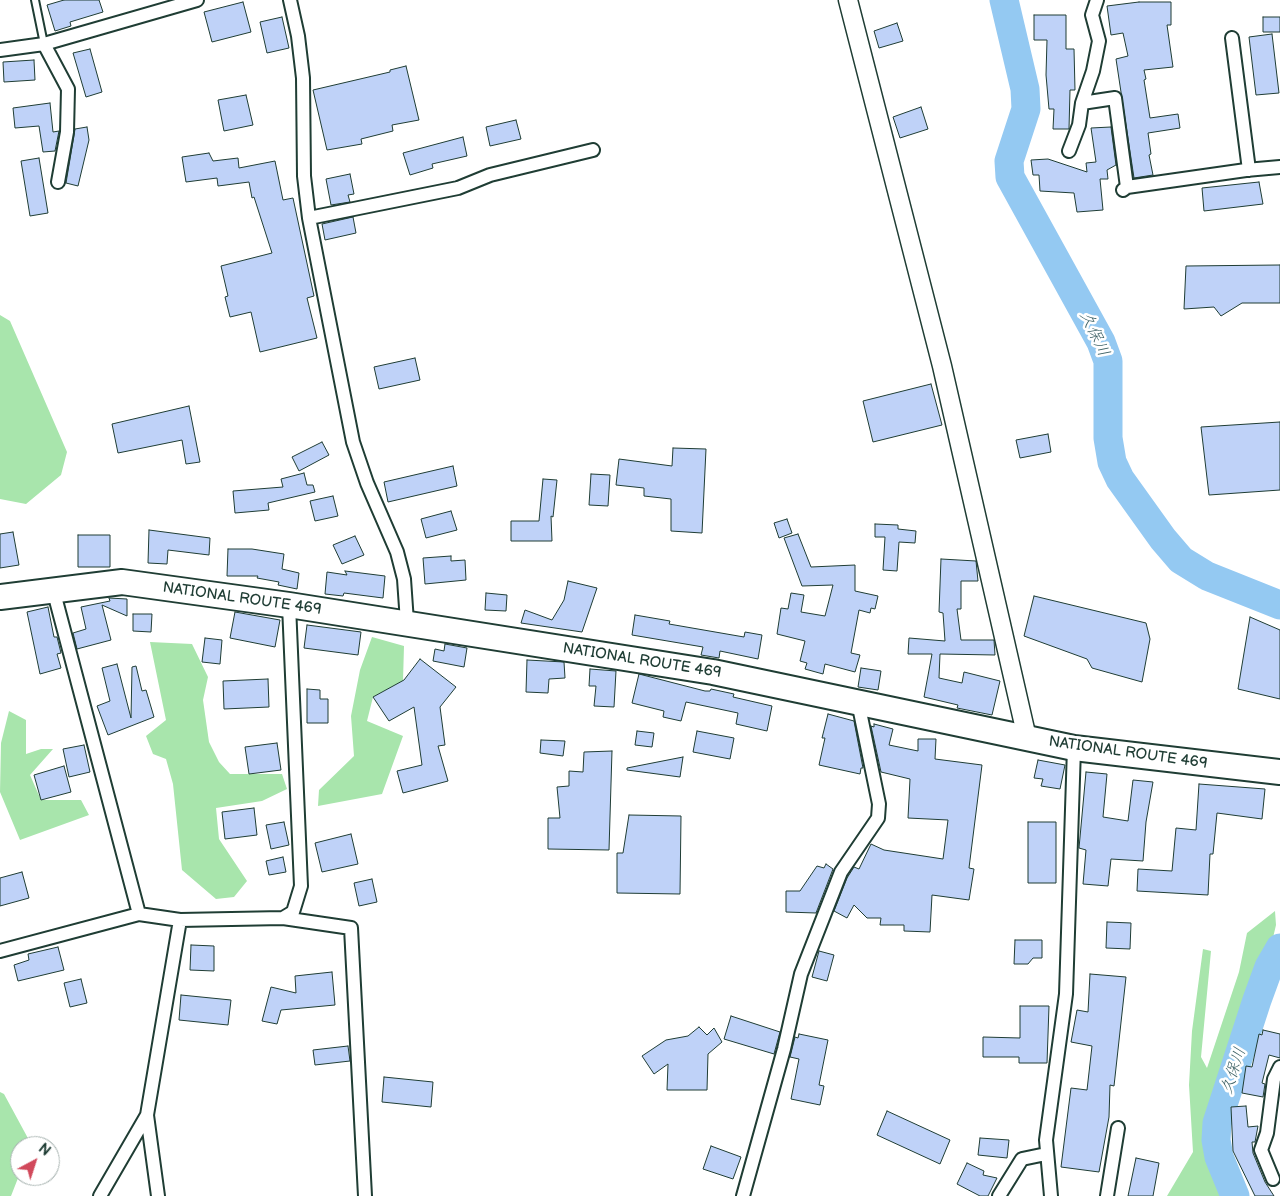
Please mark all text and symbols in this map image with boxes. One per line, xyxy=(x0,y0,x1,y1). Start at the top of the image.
water label: 久保川 xyxy=(1075,308,1113,360)
street label: NATIONAL ROUTE 469 xyxy=(161,579,323,619)
street label: NATIONAL ROUTE 469 xyxy=(562,640,722,682)
street label: NATIONAL ROUTE 469 xyxy=(1047,733,1209,773)
water label: 久保川 xyxy=(1217,1045,1251,1097)
north arrow xyxy=(10,1136,60,1186)
text: N xyxy=(35,1140,54,1160)

